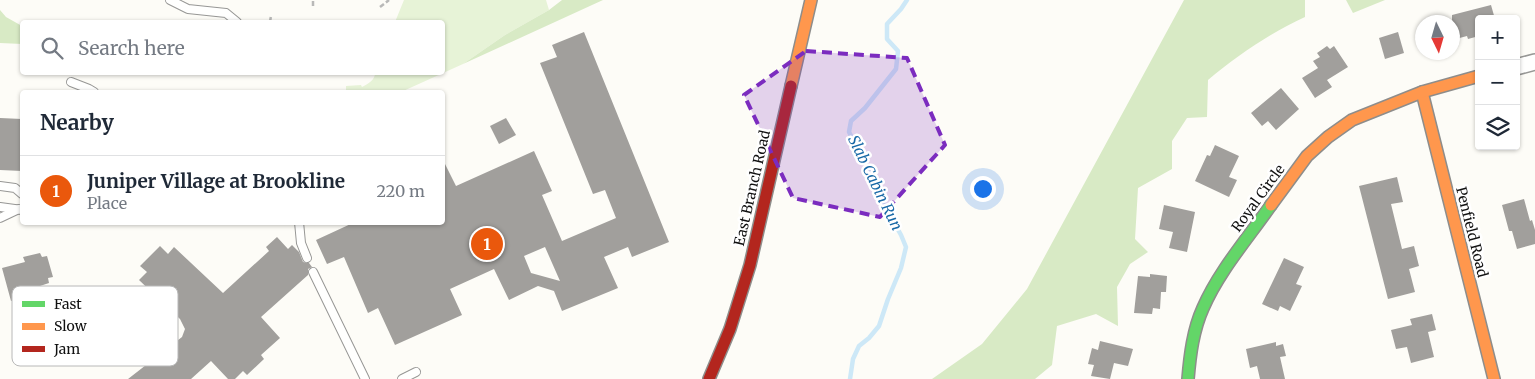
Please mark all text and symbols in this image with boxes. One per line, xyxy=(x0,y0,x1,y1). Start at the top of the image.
north arrow xyxy=(1415,15,1460,60)
map controls xyxy=(1475,15,1520,150)
button: + xyxy=(1475,15,1520,60)
search box xyxy=(20,20,445,75)
icon: search xyxy=(38,34,66,62)
text: Search here xyxy=(78,36,185,60)
button: − xyxy=(1475,60,1520,105)
button: layers xyxy=(1475,105,1520,150)
text: Nearby xyxy=(40,109,114,136)
street label: East Branch Road xyxy=(730,128,774,248)
water label: Slab Cabin Run xyxy=(844,132,907,233)
street label: Royal Circle xyxy=(1227,161,1289,235)
text: Juniper Village at Brookline xyxy=(87,169,345,193)
your location xyxy=(970,176,996,202)
text: 1 xyxy=(52,181,60,201)
text: 220 m xyxy=(377,181,425,201)
street label: Penfield Road xyxy=(1452,185,1492,280)
text: Place xyxy=(87,193,127,213)
pin: 1 xyxy=(471,225,503,263)
legend xyxy=(12,286,178,366)
text: Fast xyxy=(54,295,82,313)
text: Slow xyxy=(54,317,87,335)
text: Jam xyxy=(53,340,80,358)

